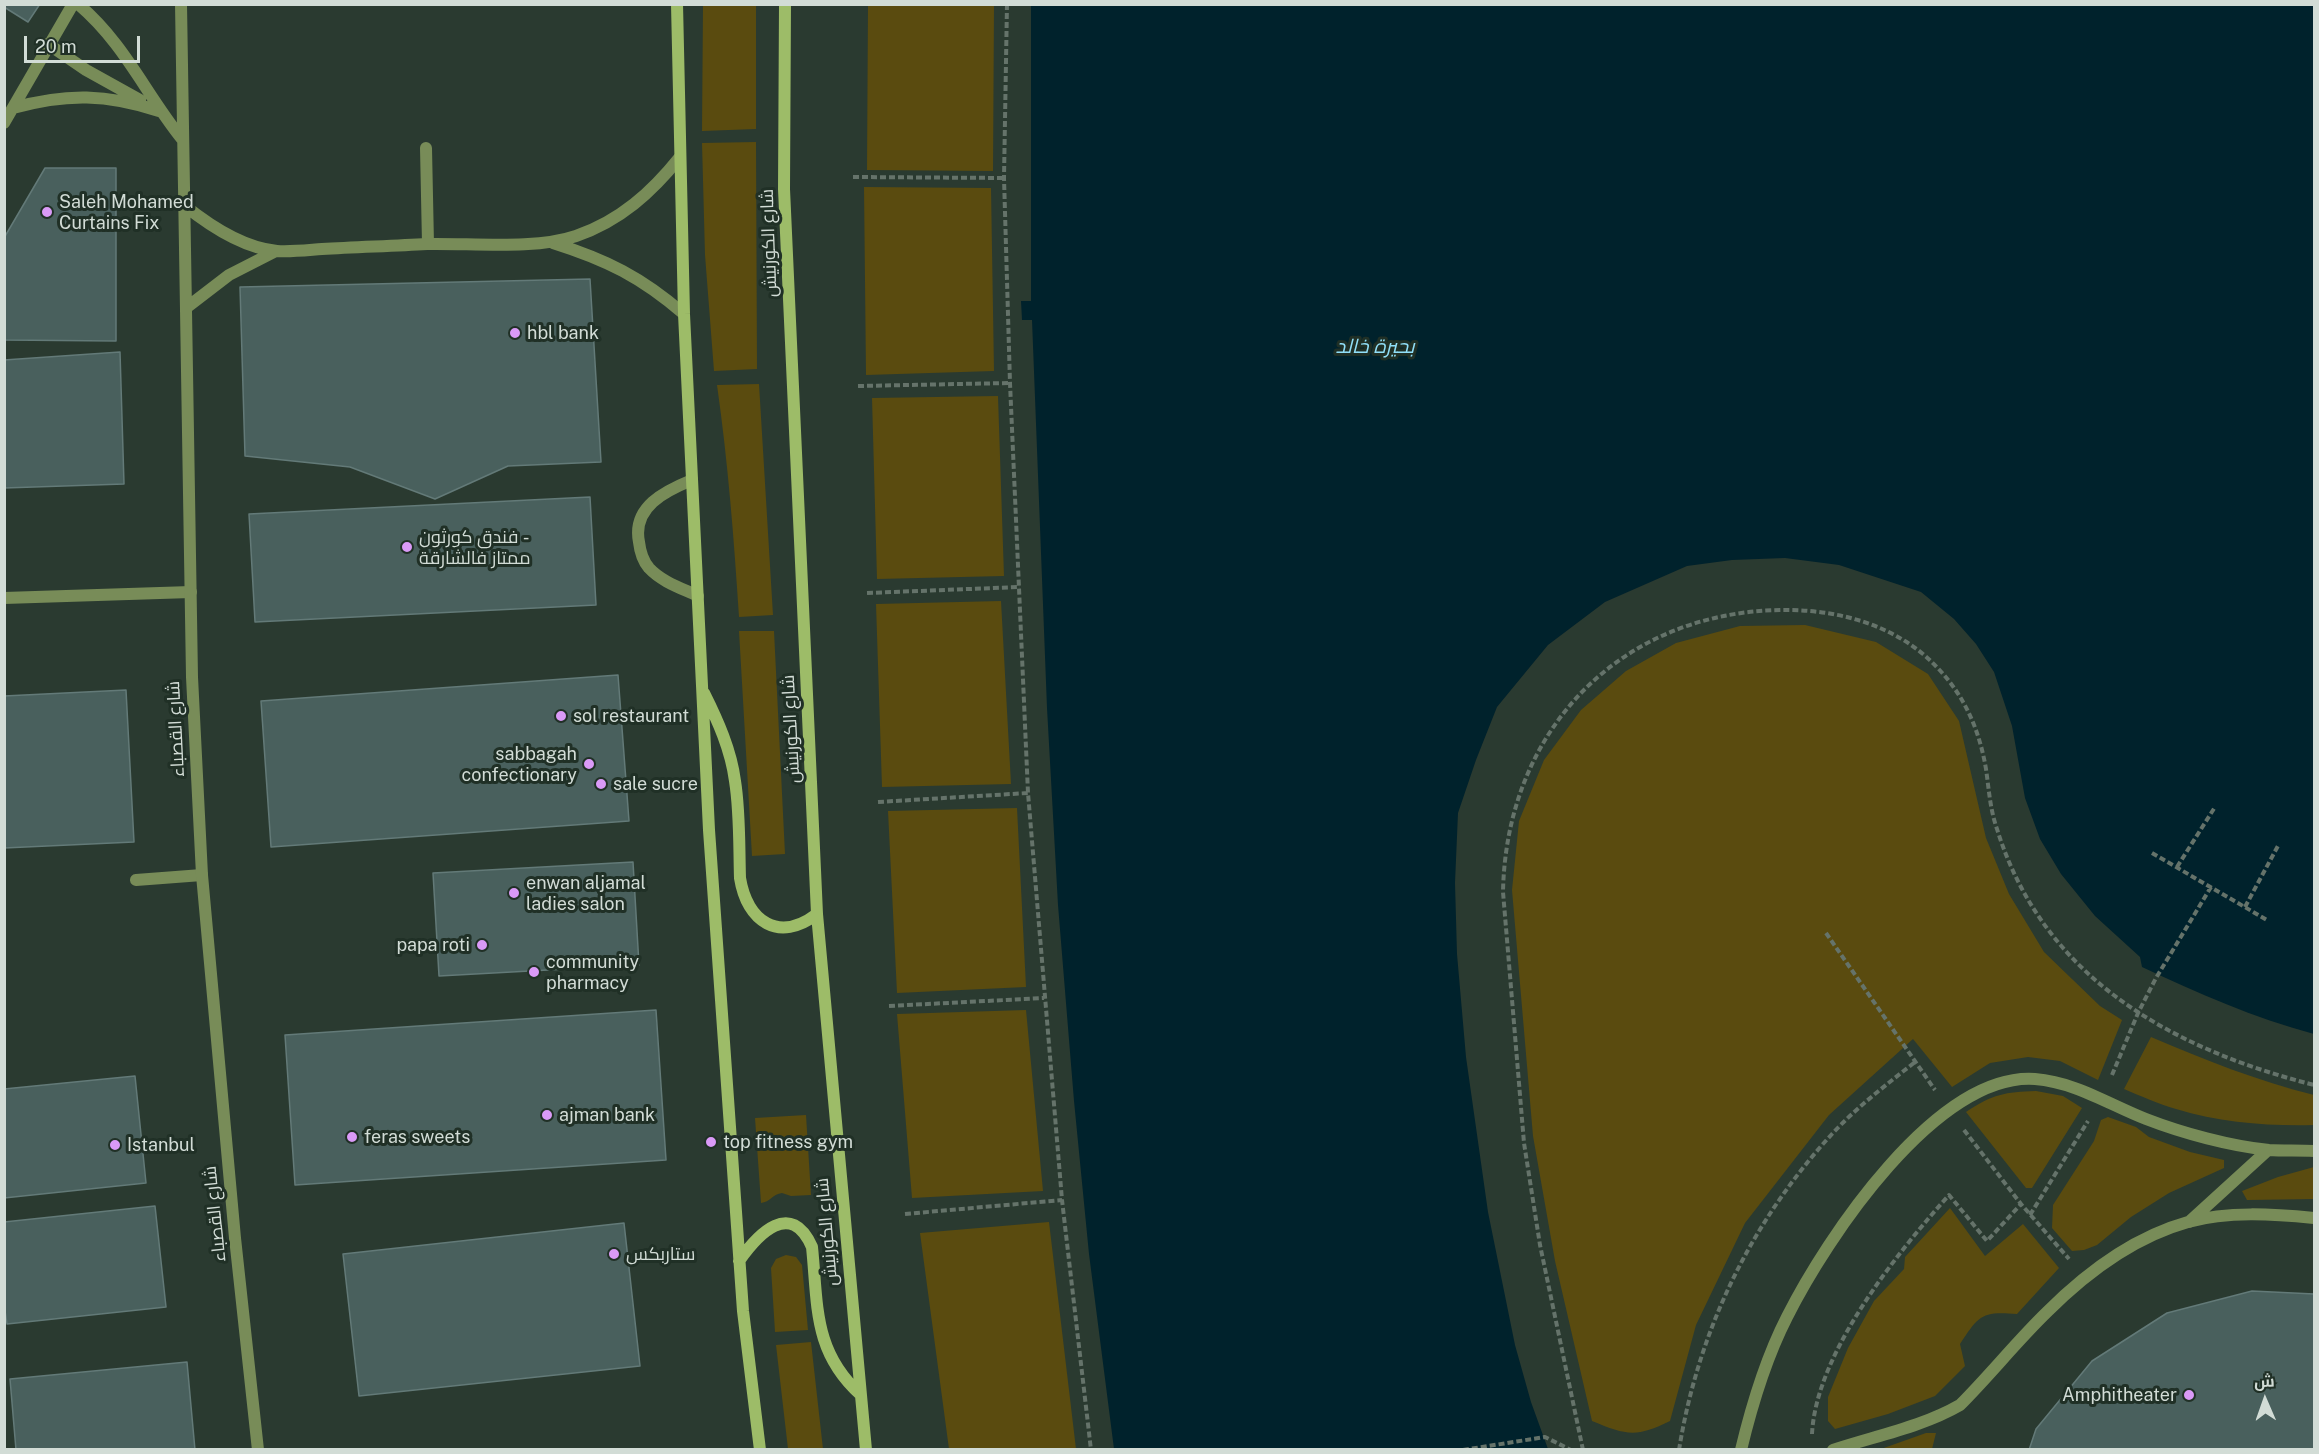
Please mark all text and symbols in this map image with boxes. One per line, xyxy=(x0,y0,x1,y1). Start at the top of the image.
scale bar xyxy=(27,24,142,62)
text: 20 m xyxy=(35,36,77,57)
street label: شارع الكورنيش xyxy=(756,188,782,298)
place label: Saleh Mohamed Curtains Fix xyxy=(59,191,194,234)
marker: Saleh Mohamed Curtains Fix xyxy=(40,205,54,219)
place label: hbl bank xyxy=(527,322,599,344)
marker: hbl bank xyxy=(508,326,522,340)
water label: بحيرة خالد xyxy=(1335,335,1415,359)
place label: فندق كورثون - ممتاز فالشارقة xyxy=(419,526,530,568)
marker: فندق كورثون - ممتاز فالشارقة xyxy=(400,540,414,554)
street label: شارع الكورنيش xyxy=(777,674,805,784)
street label: شارع القصباء xyxy=(163,680,189,778)
place label: sol restaurant xyxy=(573,705,689,727)
marker: sol restaurant xyxy=(554,709,568,723)
place label: sabbagah confectionary xyxy=(462,743,577,786)
marker: sabbagah confectionary xyxy=(582,757,596,771)
place label: sale sucre xyxy=(613,773,698,795)
marker: sale sucre xyxy=(594,777,608,791)
place label: enwan aljamal ladies salon xyxy=(526,872,646,914)
marker: enwan aljamal ladies salon xyxy=(507,886,521,900)
place label: papa roti xyxy=(396,934,470,956)
marker: papa roti xyxy=(475,938,489,952)
place label: community pharmacy xyxy=(546,951,639,994)
marker: community pharmacy xyxy=(527,965,541,979)
place label: ajman bank xyxy=(559,1104,655,1126)
marker: ajman bank xyxy=(540,1108,554,1122)
place label: feras sweets xyxy=(364,1126,470,1148)
marker: feras sweets xyxy=(345,1130,359,1144)
place label: top fitness gym xyxy=(723,1131,853,1153)
place label: Istanbul xyxy=(127,1134,195,1156)
marker: top fitness gym xyxy=(704,1135,718,1149)
marker: Istanbul xyxy=(108,1138,122,1152)
street label: شارع القصباء xyxy=(199,1165,231,1263)
street label: شارع الكورنيش xyxy=(812,1177,842,1287)
place label: ستاربكس xyxy=(626,1243,695,1265)
marker: ستاربكس xyxy=(607,1247,621,1261)
north arrow xyxy=(2235,1370,2295,1430)
text: ش xyxy=(2254,1372,2275,1391)
place label: Amphitheater xyxy=(2062,1384,2177,1406)
marker: Amphitheater xyxy=(2182,1388,2196,1402)

